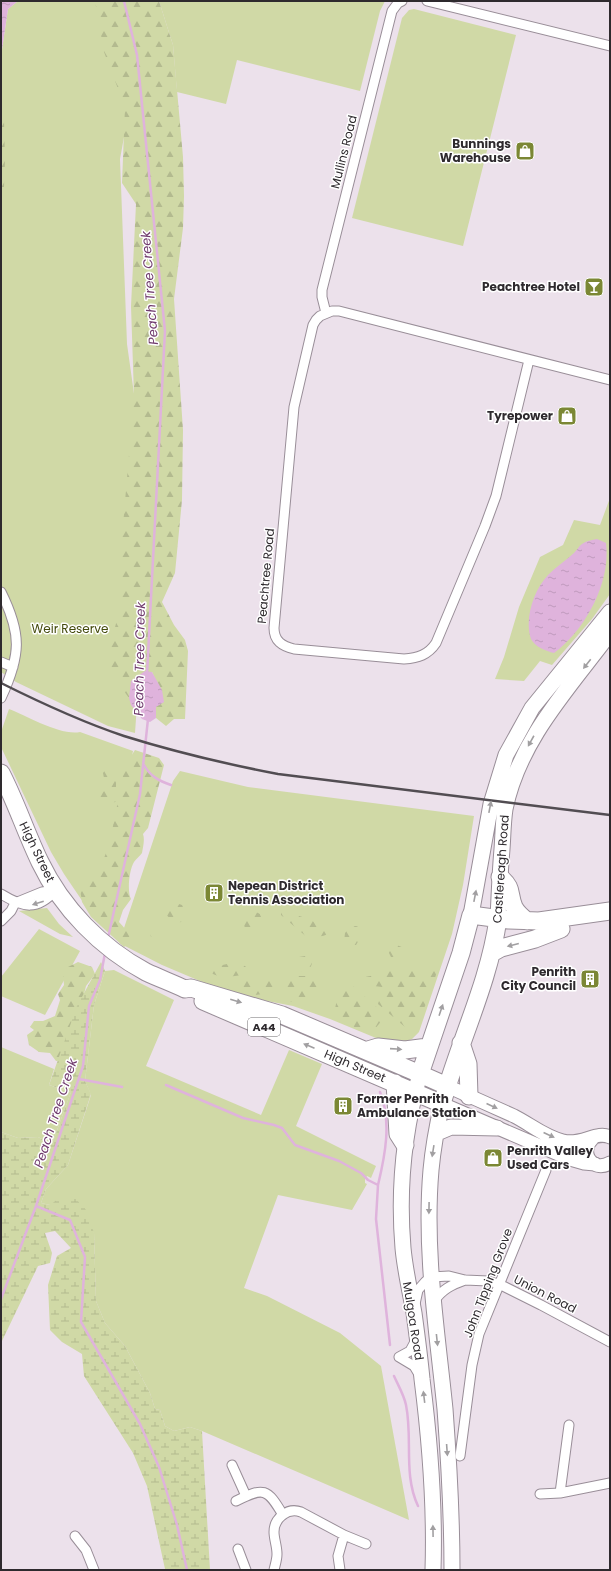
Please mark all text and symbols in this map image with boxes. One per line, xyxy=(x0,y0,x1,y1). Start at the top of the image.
street label: Mullins Road xyxy=(326,113,361,190)
place label: Bunnings Warehouse xyxy=(440,135,512,166)
shop icon: Bunnings Warehouse xyxy=(514,140,536,162)
water label: Peach Tree Creek xyxy=(136,229,163,346)
bar icon: Peachtree Hotel xyxy=(583,276,605,298)
place label: Peachtree Hotel xyxy=(482,278,580,295)
shop icon: Tyrepower xyxy=(556,405,578,427)
place label: Tyrepower xyxy=(487,407,553,424)
street label: Peachtree Road xyxy=(253,528,278,624)
water label: Peach Tree Creek xyxy=(129,601,150,716)
park label: Weir Reserve xyxy=(32,620,108,637)
one-way arrow xyxy=(582,659,591,670)
one-way arrow xyxy=(528,735,534,747)
one-way arrow xyxy=(487,801,493,814)
street label: Castlereagh Road xyxy=(488,814,513,924)
street label: High Street xyxy=(15,819,59,885)
place label: Nepean District Tennis Association xyxy=(228,877,344,908)
building icon: Nepean District Tennis Association xyxy=(203,882,225,904)
one-way arrow xyxy=(472,890,478,902)
one-way arrow xyxy=(32,900,44,906)
one-way arrow xyxy=(506,942,519,948)
place label: Penrith City Council xyxy=(501,963,576,994)
building icon: Penrith City Council xyxy=(579,968,601,990)
one-way arrow xyxy=(230,998,242,1004)
one-way arrow xyxy=(438,1003,444,1015)
road number: A44 xyxy=(248,1018,280,1036)
one-way arrow xyxy=(303,1043,315,1050)
street label: High Street xyxy=(322,1045,389,1086)
one-way arrow xyxy=(390,1046,403,1052)
water label: Peach Tree Creek xyxy=(29,1055,83,1170)
place label: Former Penrith Ambulance Station xyxy=(357,1090,476,1121)
building icon: Former Penrith Ambulance Station xyxy=(332,1095,354,1117)
one-way arrow xyxy=(486,1104,498,1110)
one-way arrow xyxy=(543,1132,554,1138)
place label: Penrith Valley Used Cars xyxy=(507,1142,594,1173)
one-way arrow xyxy=(430,1145,436,1157)
shop icon: Penrith Valley Used Cars xyxy=(482,1147,504,1169)
one-way arrow xyxy=(426,1202,432,1215)
street label: John Tipping Grove xyxy=(459,1226,516,1340)
street label: Union Road xyxy=(511,1270,580,1317)
street label: Mulgoa Road xyxy=(399,1280,428,1361)
one-way arrow xyxy=(434,1334,441,1346)
one-way arrow xyxy=(421,1391,428,1403)
one-way arrow xyxy=(444,1444,451,1456)
one-way arrow xyxy=(430,1524,436,1537)

